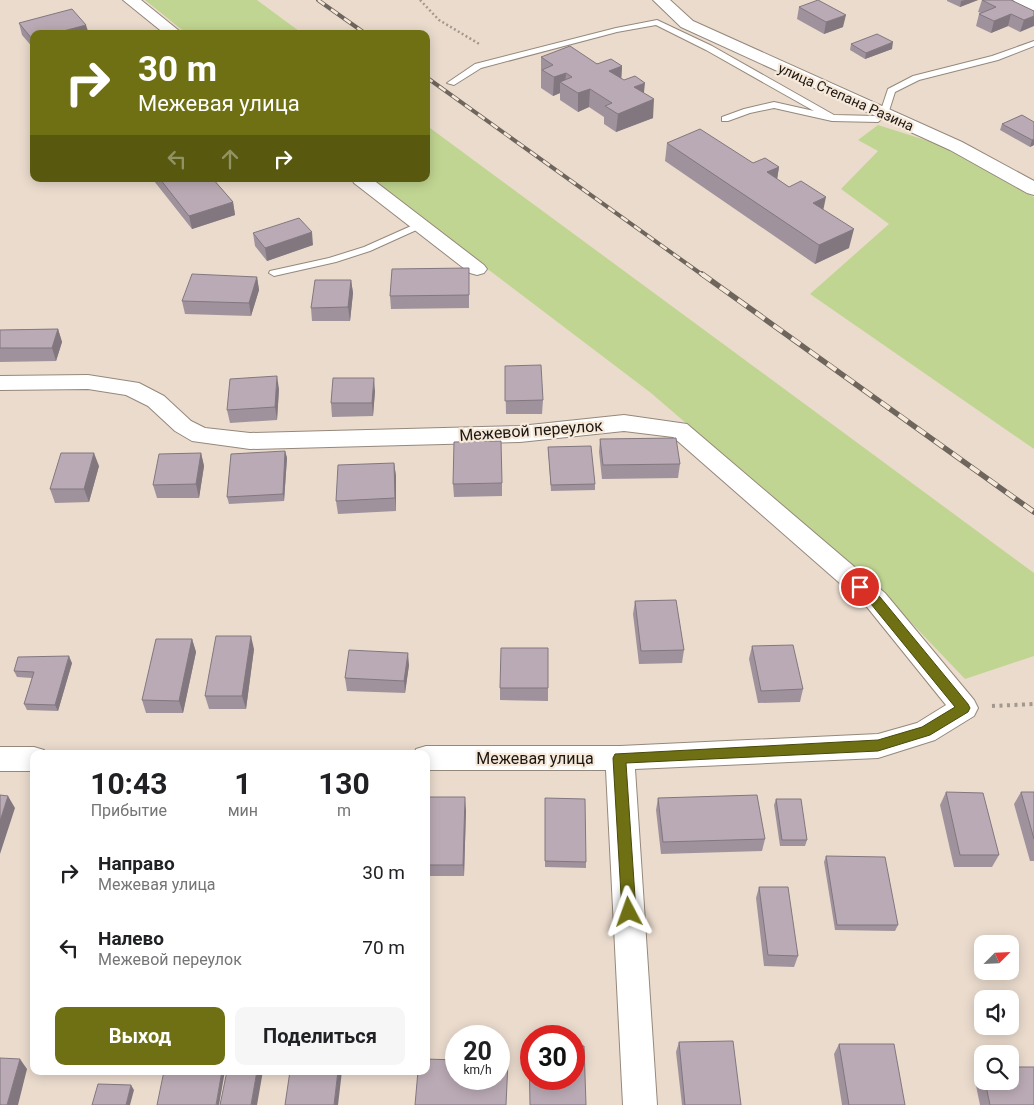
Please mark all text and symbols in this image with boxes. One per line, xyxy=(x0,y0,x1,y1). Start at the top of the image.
text: 30 m xyxy=(138,49,217,90)
icon: right xyxy=(55,50,120,115)
street label: улица Степана Разина xyxy=(776,60,916,134)
text: Межевая улица xyxy=(138,91,300,116)
icon: left xyxy=(163,145,191,173)
icon: ahead xyxy=(216,145,244,173)
icon: right xyxy=(269,145,297,173)
street label: Межевой переулок xyxy=(459,416,604,445)
pin xyxy=(839,566,881,608)
icon: arrive xyxy=(846,573,874,601)
street label: Межевая улица xyxy=(476,749,594,768)
text: 10:43 xyxy=(90,766,167,801)
text: 1 xyxy=(234,766,251,801)
text: 130 xyxy=(318,766,370,801)
text: Прибытие xyxy=(91,801,167,820)
text: мин xyxy=(228,801,258,820)
text: m xyxy=(337,801,351,820)
text: Направо xyxy=(98,852,175,875)
icon: right xyxy=(55,859,83,887)
text: 30 m xyxy=(362,861,405,884)
text: Межевая улица xyxy=(98,875,216,894)
position arrow xyxy=(602,885,654,937)
text: Налево xyxy=(98,927,164,950)
icon: left xyxy=(55,934,83,962)
north arrow xyxy=(974,935,1019,980)
map controls xyxy=(974,935,1019,1090)
text: 70 m xyxy=(362,936,405,959)
text: Межевой переулок xyxy=(98,950,242,969)
button: sound xyxy=(974,990,1019,1035)
button: Выход xyxy=(55,1007,225,1065)
button: Поделиться xyxy=(235,1007,405,1065)
speed limit sign: 30 xyxy=(520,1025,585,1090)
text: 20 xyxy=(463,1037,492,1066)
button: search xyxy=(974,1045,1019,1090)
text: km/h xyxy=(463,1063,492,1077)

